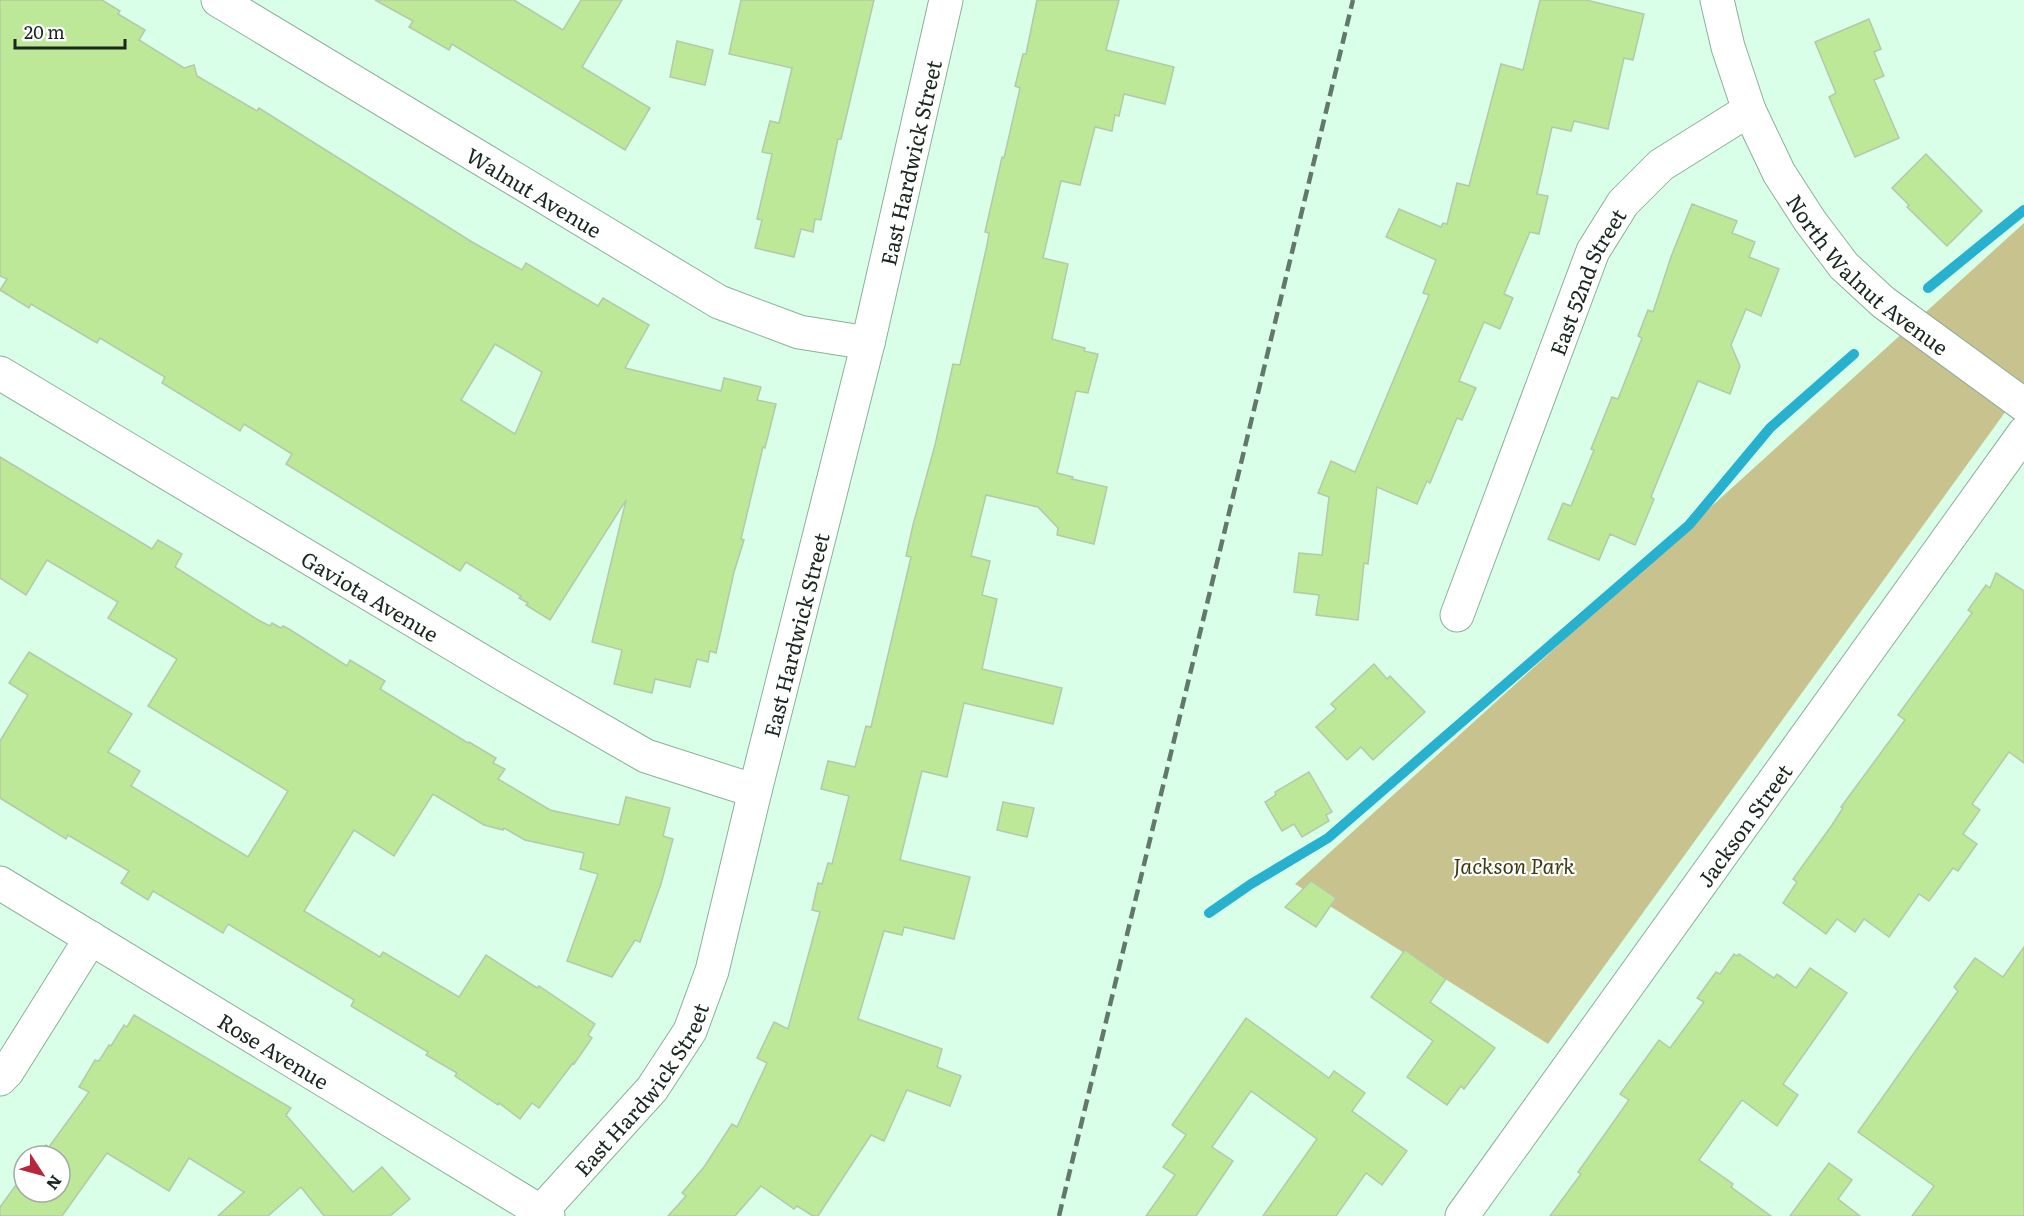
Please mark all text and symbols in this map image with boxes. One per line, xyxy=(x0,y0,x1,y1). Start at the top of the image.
scale bar xyxy=(15,12,124,50)
text: 20 m xyxy=(24,18,65,45)
street label: East Hardwick Street xyxy=(871,56,948,268)
street label: Walnut Avenue xyxy=(461,138,609,244)
street label: North Walnut Avenue xyxy=(1781,187,1956,361)
street label: East 52nd Street xyxy=(1540,201,1632,359)
street label: East Hardwick Street xyxy=(754,528,835,740)
street label: Gaviota Avenue xyxy=(296,542,445,648)
street label: Jackson Street xyxy=(1688,756,1798,892)
park label: Jackson Park xyxy=(1453,849,1575,880)
street label: East Hardwick Street xyxy=(566,998,715,1182)
street label: Rose Avenue xyxy=(213,1004,336,1095)
north arrow xyxy=(12,1144,72,1204)
text: N xyxy=(41,1171,69,1196)

